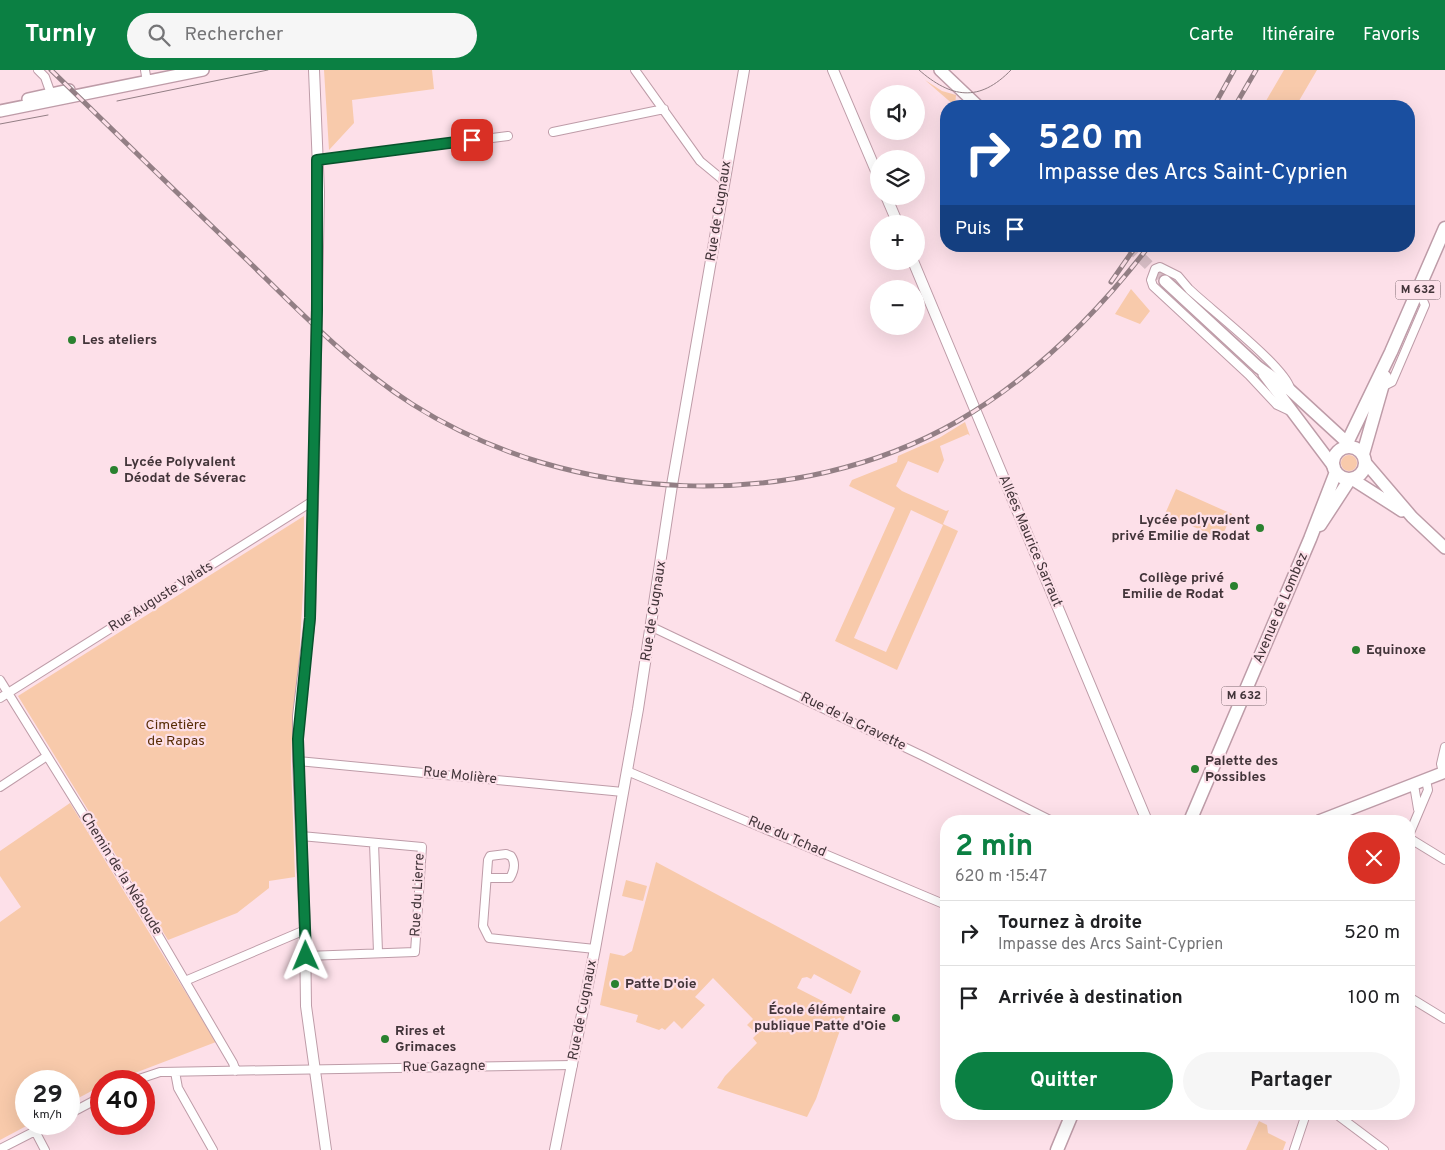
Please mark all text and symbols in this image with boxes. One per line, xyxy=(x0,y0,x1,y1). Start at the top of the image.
search box xyxy=(127,13,477,58)
text: Turnly xyxy=(25,20,97,50)
icon: search xyxy=(145,21,173,49)
text: Rechercher xyxy=(185,23,283,47)
text: Carte xyxy=(1189,24,1234,47)
text: Itinéraire xyxy=(1262,24,1335,47)
text: Favoris xyxy=(1363,24,1420,47)
map controls xyxy=(870,85,925,335)
button: sound xyxy=(870,85,925,140)
text: 520 m xyxy=(1038,117,1143,161)
pin xyxy=(451,119,493,161)
icon: right xyxy=(955,120,1020,185)
icon: arrive xyxy=(458,126,486,154)
button: layers xyxy=(870,150,925,205)
street label: Rue de Cugnaux xyxy=(703,159,735,263)
text: Impasse des Arcs Saint-Cyprien xyxy=(1038,160,1348,187)
button: + xyxy=(870,215,925,270)
icon: arrive xyxy=(1001,215,1029,243)
text: Puis xyxy=(955,217,991,241)
button: − xyxy=(870,280,925,335)
road number: M 632 xyxy=(1396,280,1440,300)
place label: Les ateliers xyxy=(82,332,157,349)
marker: Les ateliers xyxy=(66,334,78,346)
place label: Lycée Polyvalent Déodat de Séverac xyxy=(124,454,246,487)
marker: Lycée Polyvalent Déodat de Séverac xyxy=(108,464,120,476)
street label: Allées Maurice Sarraut xyxy=(994,472,1066,610)
place label: Lycée polyvalent privé Emilie de Rodat xyxy=(1111,512,1250,545)
marker: Lycée polyvalent privé Emilie de Rodat xyxy=(1254,522,1266,534)
street label: Avenue de Lombez xyxy=(1250,550,1312,666)
street label: Rue Auguste Valats xyxy=(106,558,216,636)
street label: Rue de Cugnaux xyxy=(638,559,670,663)
place label: Collège privé Emilie de Rodat xyxy=(1122,570,1224,603)
marker: Collège privé Emilie de Rodat xyxy=(1228,580,1240,592)
place label: Equinoxe xyxy=(1366,642,1426,659)
marker: Equinoxe xyxy=(1350,644,1362,656)
road number: M 632 xyxy=(1222,686,1266,706)
street label: Rue de la Gravette xyxy=(798,689,908,755)
park label: Cimetière de Rapas xyxy=(146,717,206,750)
place label: Palette des Possibles xyxy=(1205,753,1278,786)
marker: Palette des Possibles xyxy=(1189,763,1201,775)
street label: Rue Molière xyxy=(422,764,498,788)
street label: Chemin de la Néboude xyxy=(76,810,166,938)
street label: Rue du Tchad xyxy=(745,813,829,861)
text: 2 min xyxy=(955,829,1033,866)
button: close xyxy=(1348,832,1400,884)
street label: Rue du Lierre xyxy=(407,853,429,937)
text: 620 m · 15:47 xyxy=(955,867,1047,887)
text: Tournez à droite xyxy=(998,911,1142,935)
icon: right xyxy=(955,919,983,947)
text: 520 m xyxy=(1344,921,1400,945)
position arrow xyxy=(279,929,331,981)
text: Impasse des Arcs Saint-Cyprien xyxy=(998,935,1223,955)
street label: Rue de Cugnaux xyxy=(565,958,601,1062)
place label: Patte D'oie xyxy=(625,976,697,993)
marker: Patte D'oie xyxy=(609,978,621,990)
icon: arrive xyxy=(955,984,983,1012)
text: Arrivée à destination xyxy=(998,986,1183,1010)
text: 100 m xyxy=(1348,986,1400,1010)
place label: École élémentaire publique Patte d'Oie xyxy=(754,1001,886,1035)
marker: École élémentaire publique Patte d'Oie xyxy=(890,1012,902,1024)
place label: Rires et Grimaces xyxy=(395,1023,457,1056)
marker: Rires et Grimaces xyxy=(379,1033,391,1045)
button: Quitter xyxy=(955,1052,1173,1110)
button: Partager xyxy=(1183,1052,1400,1110)
street label: Rue Gazagne xyxy=(402,1058,486,1076)
speed limit sign: 40 xyxy=(90,1070,155,1135)
text: 29 xyxy=(32,1080,63,1112)
text: km/h xyxy=(33,1107,62,1123)

